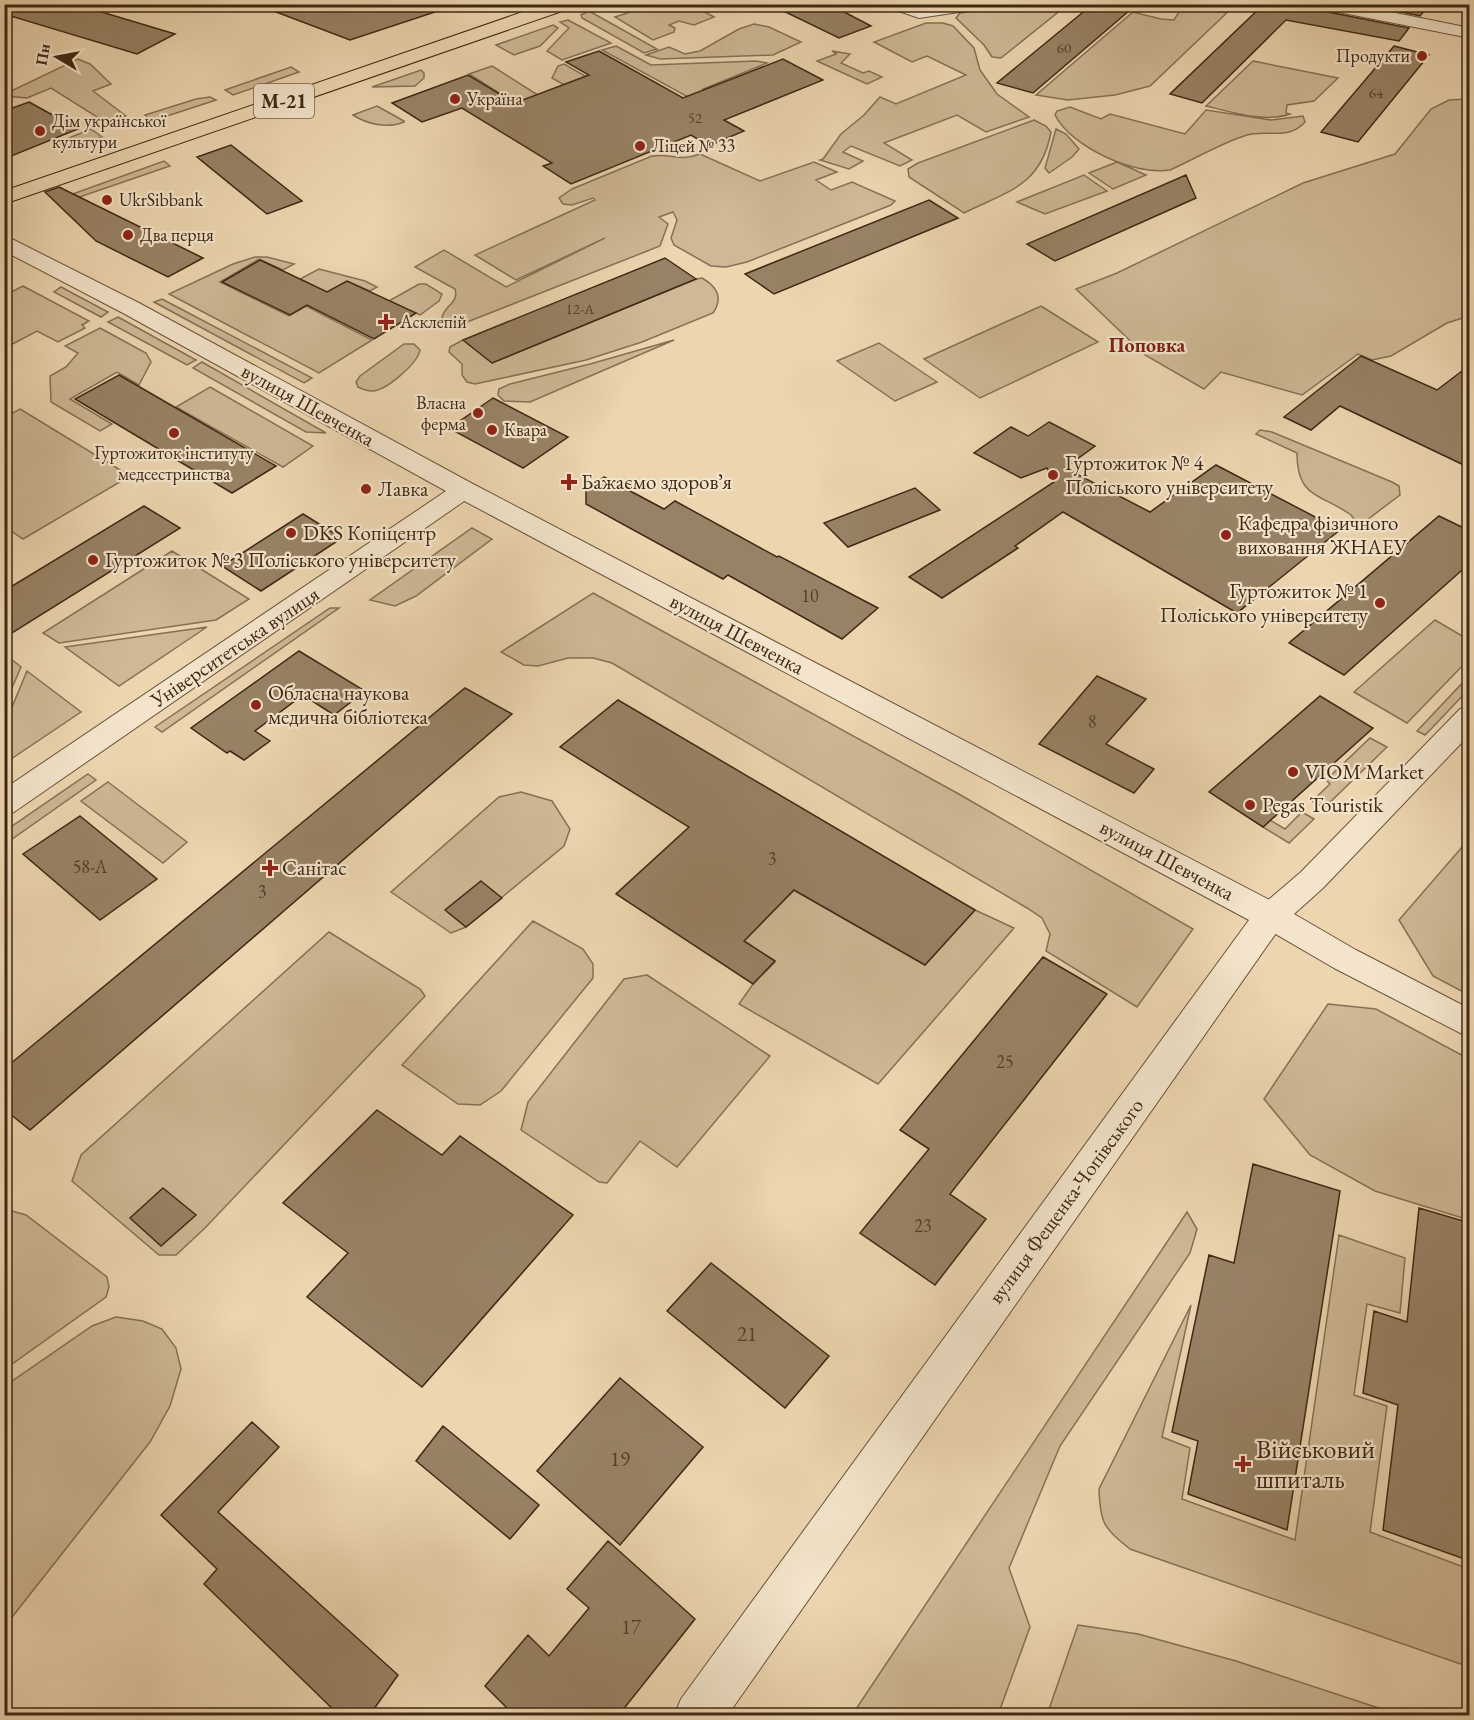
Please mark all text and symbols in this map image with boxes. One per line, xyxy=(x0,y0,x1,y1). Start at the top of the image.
north arrow xyxy=(27,27,87,87)
house number: 60 xyxy=(1057,38,1071,57)
text: Пн xyxy=(30,42,55,67)
place label: Продукти xyxy=(1336,44,1410,67)
marker: Продукти xyxy=(1415,49,1429,63)
house number: 64 xyxy=(1369,83,1384,102)
road number: М-21 xyxy=(254,84,314,118)
place label: Україна xyxy=(466,87,523,110)
marker: Україна xyxy=(448,92,462,106)
house number: 52 xyxy=(688,108,703,127)
place label: Дім української культури xyxy=(52,109,167,153)
marker: Дім української культури xyxy=(33,124,47,138)
place label: Ліцей № 33 xyxy=(652,134,735,157)
marker: Ліцей № 33 xyxy=(633,139,647,153)
place label: UkrSibbank xyxy=(119,188,203,211)
marker: UkrSibbank xyxy=(100,193,114,207)
place label: Два перця xyxy=(140,223,214,246)
marker: Два перця xyxy=(121,228,135,242)
house number: 12-А xyxy=(566,299,595,318)
place label: Асклепій xyxy=(399,310,467,333)
marker: Асклепій xyxy=(377,313,395,331)
district label: Поповка xyxy=(1109,332,1185,358)
street label: вулиця Шевченка xyxy=(237,357,380,453)
place label: Власна ферма xyxy=(416,391,467,435)
marker: Власна ферма xyxy=(471,406,485,420)
place label: Квара xyxy=(504,418,548,441)
marker: Квара xyxy=(485,423,499,437)
marker: Гуртожиток інституту медсестринства xyxy=(167,426,181,440)
place label: Гуртожиток інституту медсестринства xyxy=(94,441,254,485)
place label: Гуртожиток № 4 Поліського університету xyxy=(1065,449,1274,500)
place label: Бажаємо здоровʼя xyxy=(581,468,732,495)
marker: Гуртожиток № 4 Поліського університету xyxy=(1046,468,1060,482)
place label: Лавка xyxy=(378,475,429,502)
marker: Бажаємо здоровʼя xyxy=(562,475,576,489)
marker: Лавка xyxy=(359,482,373,496)
place label: Кафедра фізичного виховання ЖНАЕУ xyxy=(1238,509,1408,560)
place label: DKS Копіцентр xyxy=(303,519,436,546)
marker: DKS Копіцентр xyxy=(284,526,298,540)
marker: Кафедра фізичного виховання ЖНАЕУ xyxy=(1219,528,1233,542)
place label: Гуртожиток № 3 Поліського університету xyxy=(105,546,457,573)
marker: Гуртожиток № 3 Поліського університету xyxy=(86,553,100,567)
place label: Гуртожиток № 1 Поліського університету xyxy=(1160,577,1369,628)
street label: Університетська вулиця xyxy=(144,580,324,714)
house number: 10 xyxy=(801,584,819,607)
street label: вулиця Шевченка xyxy=(666,587,809,681)
marker: Гуртожиток № 1 Поліського університету xyxy=(1373,596,1387,610)
place label: Обласна наукова медична бібліотека xyxy=(268,679,429,730)
marker: Обласна наукова медична бібліотека xyxy=(249,698,263,712)
house number: 8 xyxy=(1088,710,1096,733)
place label: VIOM Market xyxy=(1305,758,1424,785)
marker: VIOM Market xyxy=(1286,765,1300,779)
place label: Pegas Touristik xyxy=(1262,791,1384,818)
marker: Pegas Touristik xyxy=(1243,798,1257,812)
street label: вулиця Шевченка xyxy=(1096,813,1239,907)
house number: 3 xyxy=(768,847,776,870)
place label: Санітас xyxy=(282,854,347,881)
house number: 58-А xyxy=(73,855,108,878)
marker: Санітас xyxy=(263,861,277,875)
house number: 3 xyxy=(258,880,266,903)
house number: 25 xyxy=(996,1050,1014,1073)
street label: вулиця Фещенка-Чопівського xyxy=(982,1093,1149,1309)
house number: 23 xyxy=(914,1214,932,1237)
house number: 21 xyxy=(737,1320,757,1347)
place label: Військовий шпиталь xyxy=(1256,1432,1375,1496)
house number: 19 xyxy=(610,1445,630,1472)
marker: Військовий шпиталь xyxy=(1234,1455,1252,1473)
house number: 17 xyxy=(621,1613,642,1640)

